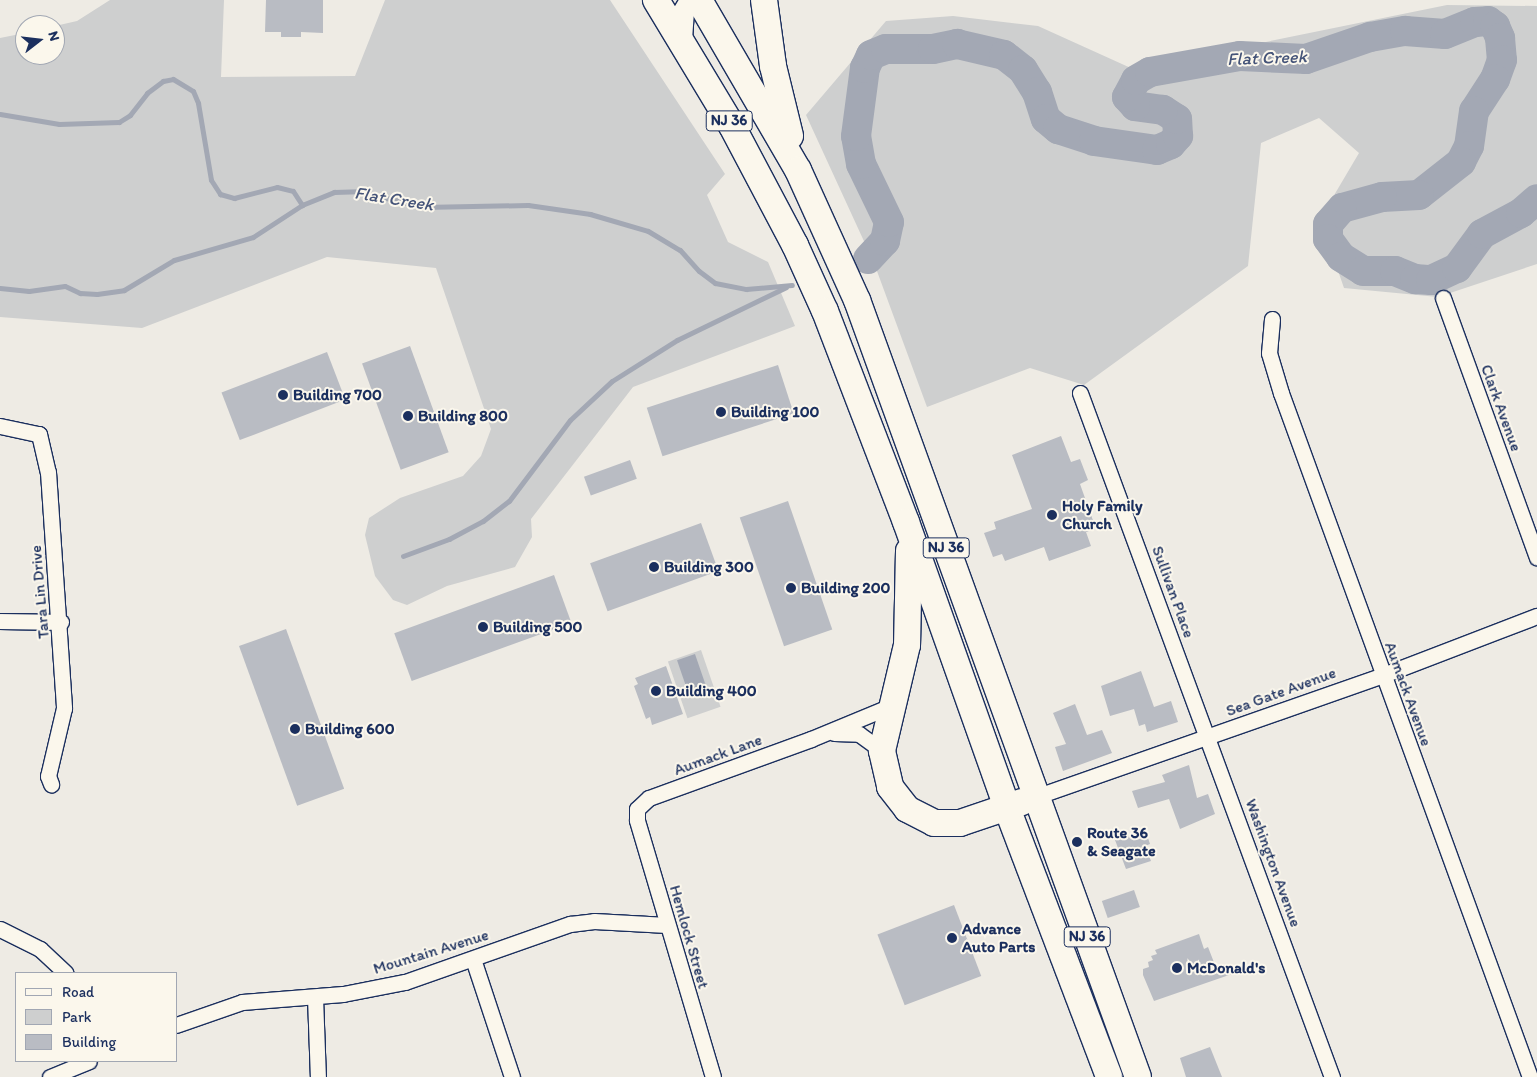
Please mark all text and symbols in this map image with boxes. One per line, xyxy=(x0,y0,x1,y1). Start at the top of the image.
north arrow xyxy=(15,15,65,65)
text: N xyxy=(44,29,63,43)
water label: Flat Creek xyxy=(1227,46,1307,70)
road number: NJ 36 xyxy=(705,108,753,134)
water label: Flat Creek xyxy=(353,182,435,216)
street label: Clark Avenue xyxy=(1476,362,1526,454)
place label: Building 700 xyxy=(293,385,382,405)
marker: Building 700 xyxy=(277,389,289,401)
place label: Building 100 xyxy=(731,402,819,422)
place label: Building 800 xyxy=(418,406,508,426)
marker: Building 100 xyxy=(715,406,727,418)
marker: Building 800 xyxy=(402,410,414,422)
place label: Holy Family Church xyxy=(1062,496,1143,534)
marker: Holy Family Church xyxy=(1046,509,1058,521)
road number: NJ 36 xyxy=(922,536,970,560)
street label: Tara Lin Drive xyxy=(26,544,54,640)
street label: Sullivan Place xyxy=(1148,544,1198,640)
place label: Building 300 xyxy=(664,557,754,577)
marker: Building 300 xyxy=(648,561,660,573)
place label: Building 200 xyxy=(801,578,890,598)
marker: Building 200 xyxy=(785,582,797,594)
place label: Building 500 xyxy=(493,617,582,637)
marker: Building 500 xyxy=(477,621,489,633)
street label: Aumack Avenue xyxy=(1380,639,1436,749)
street label: Sea Gate Avenue xyxy=(1224,663,1338,721)
place label: Building 400 xyxy=(666,681,757,701)
marker: Building 400 xyxy=(650,685,662,697)
place label: Building 600 xyxy=(305,719,394,739)
marker: Building 600 xyxy=(289,723,301,735)
street label: Aumack Lane xyxy=(671,730,765,780)
street label: Washington Avenue xyxy=(1241,796,1305,930)
place label: Route 36 & Seagate xyxy=(1087,823,1156,861)
marker: Route 36 & Seagate xyxy=(1071,836,1083,848)
street label: Hemlock Street xyxy=(665,883,713,991)
place label: Advance Auto Parts xyxy=(962,919,1035,957)
road number: NJ 36 xyxy=(1063,924,1111,950)
street label: Mountain Avenue xyxy=(371,925,491,979)
marker: Advance Auto Parts xyxy=(946,932,958,944)
place label: McDonald's xyxy=(1187,958,1265,978)
marker: McDonald's xyxy=(1171,962,1183,974)
legend xyxy=(15,972,178,1062)
text: Road xyxy=(62,983,94,1001)
text: Park xyxy=(62,1008,92,1026)
text: Building xyxy=(62,1033,116,1051)

